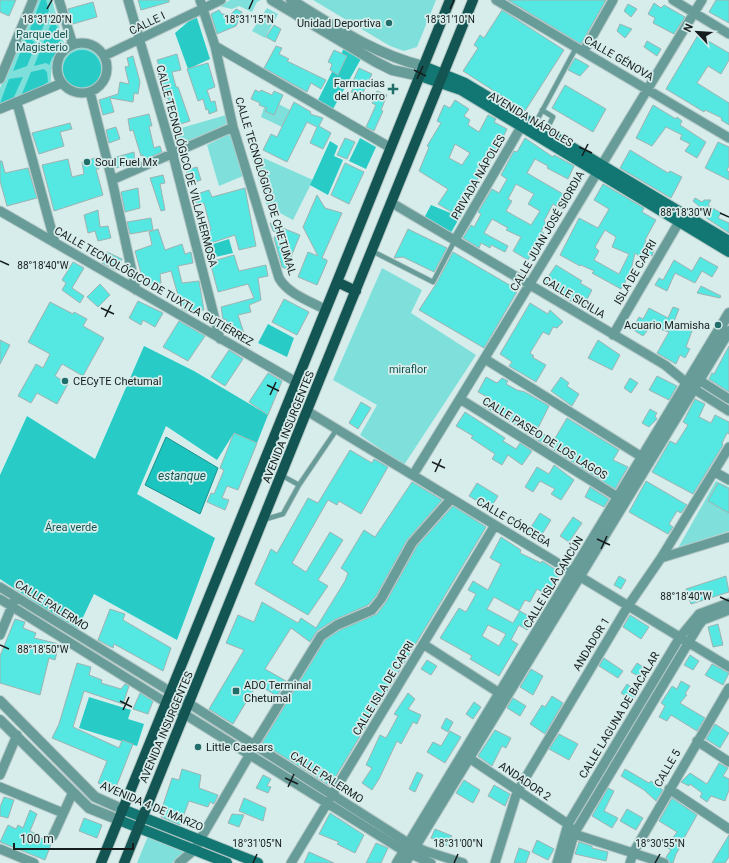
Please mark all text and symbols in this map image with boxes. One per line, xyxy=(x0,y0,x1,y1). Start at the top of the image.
street label: CALLE I xyxy=(127,9,167,38)
north arrow xyxy=(677,12,717,52)
text: 18°31'20"N xyxy=(22,14,72,25)
text: 18°31'15"N xyxy=(224,14,274,25)
text: 18°31'10"N xyxy=(425,14,475,25)
place label: Unidad Deportiva xyxy=(297,17,381,30)
marker: Unidad Deportiva xyxy=(384,18,394,28)
text: N xyxy=(681,22,696,34)
park label: Parque del Magisterio xyxy=(16,28,68,54)
street label: CALLE GÉNOVA xyxy=(582,33,656,84)
street label: CALLE TECNOLÓGICO DE VILLAHERMOSA xyxy=(153,64,220,269)
place label: Farmacias del Ahorro xyxy=(334,77,385,103)
marker: Farmacias del Ahorro xyxy=(388,84,398,94)
street label: AVENIDA NÁPOLES xyxy=(486,89,576,150)
street label: CALLE TECNOLÓGICO DE CHETUMAL xyxy=(232,96,299,277)
street label: PRIVADA NÁPOLES xyxy=(449,132,508,222)
place label: Soul Fuel Mx xyxy=(95,156,158,169)
marker: Soul Fuel Mx xyxy=(82,157,92,167)
street label: CALLE JUAN JOSÉ SIORDIA xyxy=(508,168,588,294)
text: 88°18'30"W xyxy=(660,207,712,218)
street label: CALLE TECNOLÓGICO DE TUXTLA GUTIÉRREZ xyxy=(52,224,256,349)
street label: ISLA DE CAPRI xyxy=(612,238,659,307)
text: 88°18'40"W xyxy=(17,260,69,271)
street label: CALLE SICILIA xyxy=(540,274,608,322)
place label: Acuario Mamisha xyxy=(624,319,710,332)
marker: Acuario Mamisha xyxy=(713,320,723,330)
park label: miraflor xyxy=(389,363,427,376)
street label: AVENIDA INSURGENTES xyxy=(260,369,317,485)
place label: CECyTE Chetumal xyxy=(73,375,161,388)
marker: CECyTE Chetumal xyxy=(60,376,70,386)
street label: CALLE PASEO DE LOS LAGOS xyxy=(480,395,610,483)
water label: estanque xyxy=(158,469,206,483)
street label: CALLE CÓRCEGA xyxy=(474,495,554,550)
park label: Área verde xyxy=(45,521,97,534)
street label: CALLE ISLA CANCÚN xyxy=(521,534,586,631)
street label: CALLE PALERMO xyxy=(12,577,91,633)
text: 88°18'40"W xyxy=(660,591,712,602)
street label: ANDADOR 1 xyxy=(570,615,612,673)
street label: CALLE ISLA DE CAPRI xyxy=(350,639,417,738)
text: 88°18'50"W xyxy=(17,644,69,655)
street label: CALLE LAGUNA DE BACALAR xyxy=(576,649,663,781)
street label: AVENIDA INSURGENTES xyxy=(137,669,196,785)
place label: ADO Terminal Chetumal xyxy=(244,679,311,705)
marker: ADO Terminal Chetumal xyxy=(231,686,241,696)
place label: Little Caesars xyxy=(206,741,273,754)
marker: Little Caesars xyxy=(193,742,203,752)
street label: CALLE 5 xyxy=(651,747,683,789)
street label: CALLE PALERMO xyxy=(288,749,366,806)
street label: ANDADOR 2 xyxy=(496,759,553,804)
street label: AVENIDA 4 DE MARZO xyxy=(98,779,205,834)
scale bar xyxy=(14,825,133,851)
text: 100 m xyxy=(20,832,54,846)
text: 18°31'05"N xyxy=(232,838,282,849)
text: 18°31'00"N xyxy=(433,838,483,849)
text: 18°30'55"N xyxy=(635,838,685,849)

